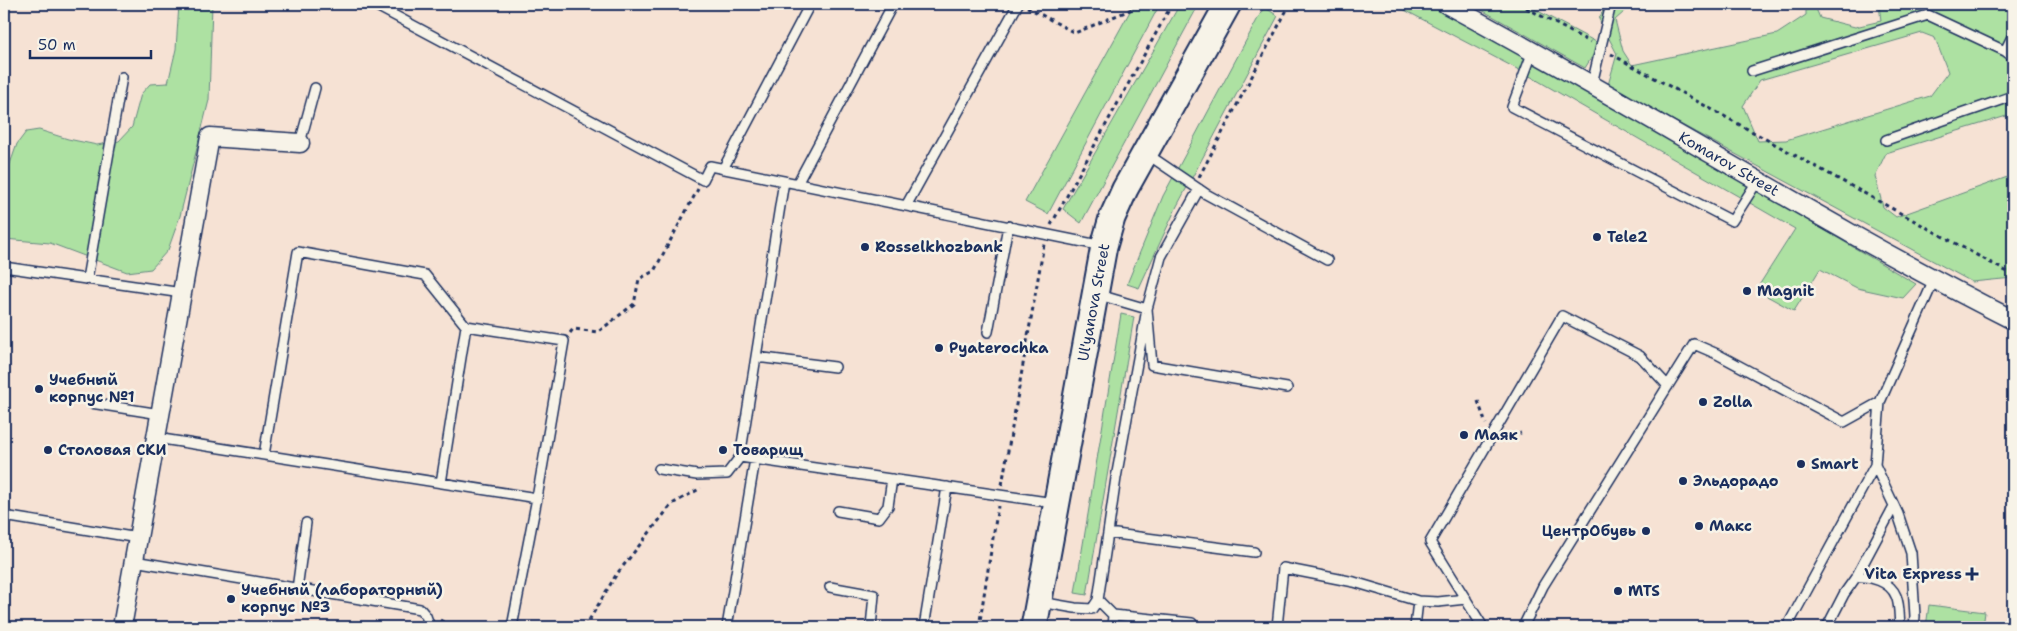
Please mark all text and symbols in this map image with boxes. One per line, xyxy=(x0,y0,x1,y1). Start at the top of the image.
scale bar xyxy=(30,28,151,60)
text: 50 m xyxy=(38,35,76,55)
street label: Komarov Street xyxy=(1675,127,1783,201)
place label: Tele2 xyxy=(1607,227,1648,247)
marker: Tele2 xyxy=(1591,231,1603,243)
place label: Rosselkhozbank xyxy=(875,237,1003,257)
marker: Rosselkhozbank xyxy=(859,241,871,253)
street label: Ul'yanova Street xyxy=(1073,242,1114,363)
place label: Magnit xyxy=(1757,281,1814,301)
marker: Magnit xyxy=(1741,285,1753,297)
place label: Pyaterochka xyxy=(949,338,1049,358)
marker: Pyaterochka xyxy=(933,342,945,354)
place label: Учебный корпус №1 xyxy=(49,370,135,407)
marker: Учебный корпус №1 xyxy=(33,383,45,395)
place label: Zolla xyxy=(1713,392,1753,412)
marker: Zolla xyxy=(1697,396,1709,408)
place label: Маяк xyxy=(1474,425,1518,445)
marker: Маяк xyxy=(1458,429,1470,441)
place label: Столовая СКИ xyxy=(58,440,166,460)
place label: Товарищ xyxy=(733,440,804,460)
marker: Столовая СКИ xyxy=(42,444,54,456)
marker: Товарищ xyxy=(717,444,729,456)
place label: Smart xyxy=(1811,454,1858,474)
marker: Smart xyxy=(1795,458,1807,470)
place label: Эльдорадо xyxy=(1693,471,1779,491)
marker: Эльдорадо xyxy=(1677,475,1689,487)
place label: Макс xyxy=(1709,516,1752,536)
marker: Макс xyxy=(1693,520,1705,532)
place label: ЦентрОбувь xyxy=(1542,521,1636,541)
marker: ЦентрОбувь xyxy=(1640,525,1652,537)
place label: Vita Express xyxy=(1864,564,1962,584)
marker: Vita Express xyxy=(1966,568,1978,580)
place label: Учебный (лабораторный) корпус №3 xyxy=(241,580,443,617)
place label: MTS xyxy=(1628,581,1660,601)
marker: MTS xyxy=(1612,585,1624,597)
marker: Учебный (лабораторный) корпус №3 xyxy=(225,593,237,605)

